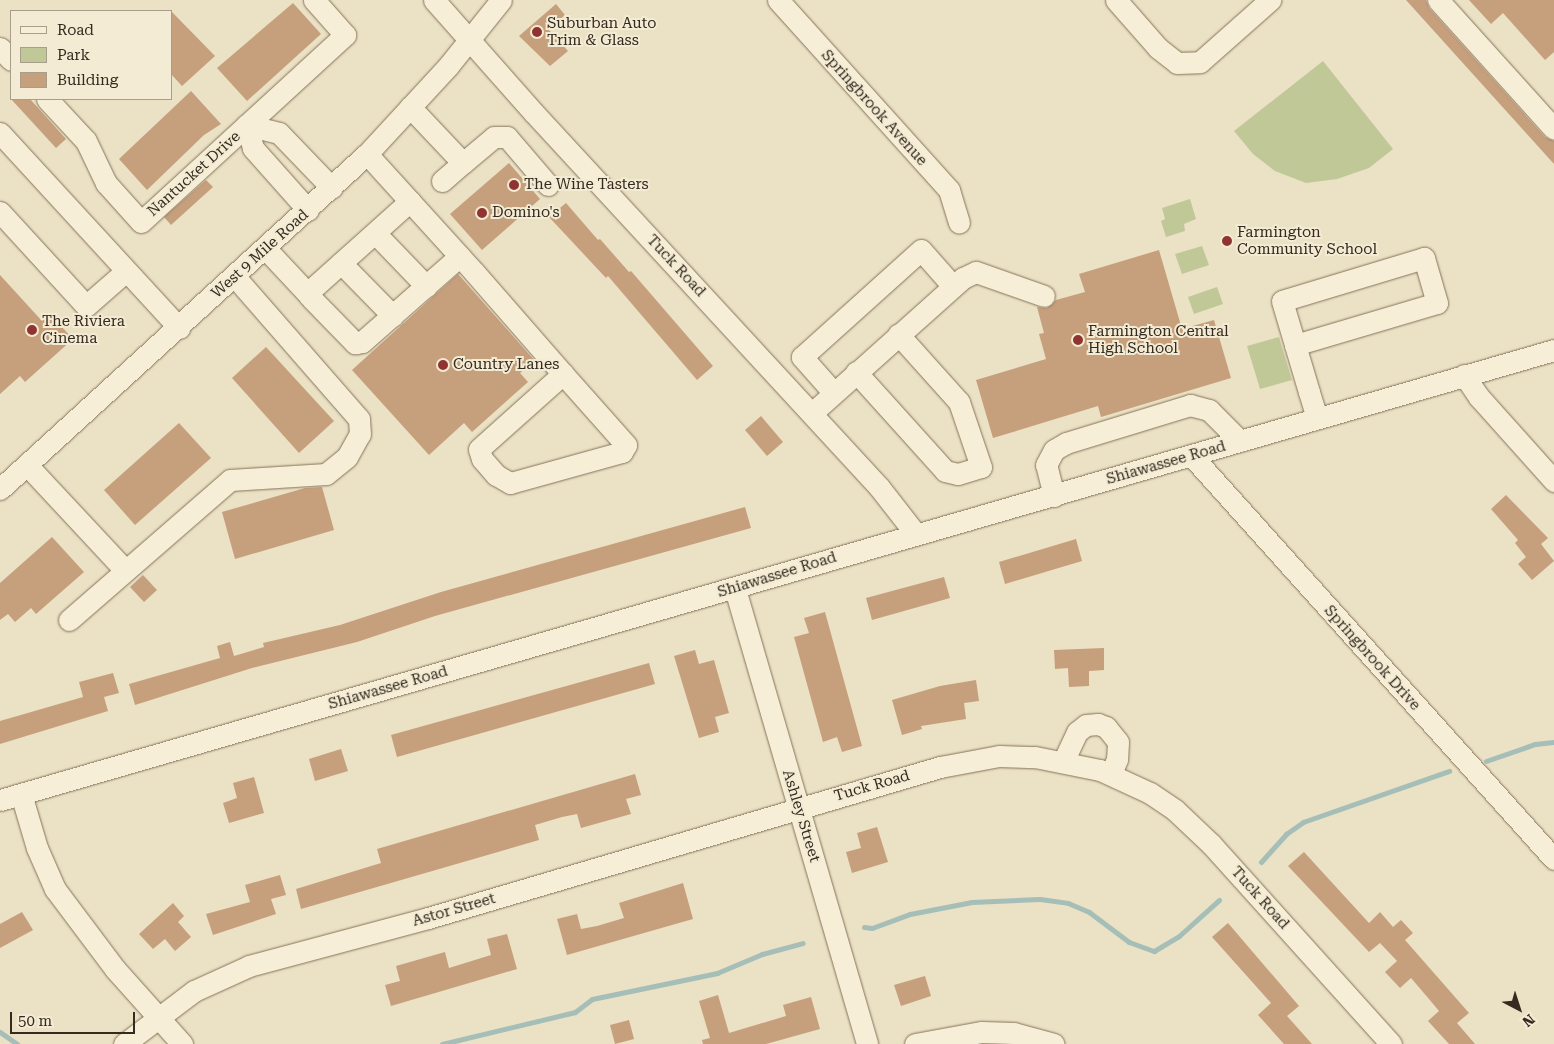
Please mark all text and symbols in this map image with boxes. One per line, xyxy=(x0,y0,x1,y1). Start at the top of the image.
legend xyxy=(10,10,172,100)
place label: Suburban Auto Trim & Glass xyxy=(547,14,656,49)
text: Road xyxy=(57,21,94,39)
marker: Suburban Auto Trim & Glass xyxy=(531,26,543,38)
text: Park xyxy=(57,46,90,64)
street label: Springbrook Avenue xyxy=(817,46,931,170)
text: Building xyxy=(57,71,118,89)
street label: Nantucket Drive xyxy=(144,128,244,220)
place label: The Wine Tasters xyxy=(524,176,649,194)
marker: The Wine Tasters xyxy=(508,179,520,191)
place label: Domino's xyxy=(492,204,560,222)
street label: West 9 Mile Road xyxy=(208,206,312,302)
marker: Domino's xyxy=(476,207,488,219)
place label: Farmington Community School xyxy=(1237,223,1377,258)
street label: Tuck Road xyxy=(643,231,709,301)
marker: Farmington Community School xyxy=(1221,235,1233,247)
place label: The Riviera Cinema xyxy=(42,312,125,347)
place label: Farmington Central High School xyxy=(1088,322,1229,357)
marker: The Riviera Cinema xyxy=(26,324,38,336)
marker: Farmington Central High School xyxy=(1072,334,1084,346)
place label: Country Lanes xyxy=(453,356,559,374)
marker: Country Lanes xyxy=(437,359,449,371)
street label: Shiawassee Road xyxy=(1104,437,1228,489)
street label: Shiawassee Road xyxy=(715,548,839,602)
street label: Springbrook Drive xyxy=(1320,602,1424,714)
street label: Shiawassee Road xyxy=(326,662,450,714)
street label: Tuck Road xyxy=(832,767,912,805)
street label: Ashley Street xyxy=(778,768,824,864)
street label: Tuck Road xyxy=(1227,863,1293,933)
street label: Astor Street xyxy=(410,890,498,930)
north arrow xyxy=(1494,984,1544,1034)
scale bar xyxy=(12,1002,138,1034)
text: N xyxy=(1519,1011,1538,1030)
text: 50 m xyxy=(18,1012,52,1030)

